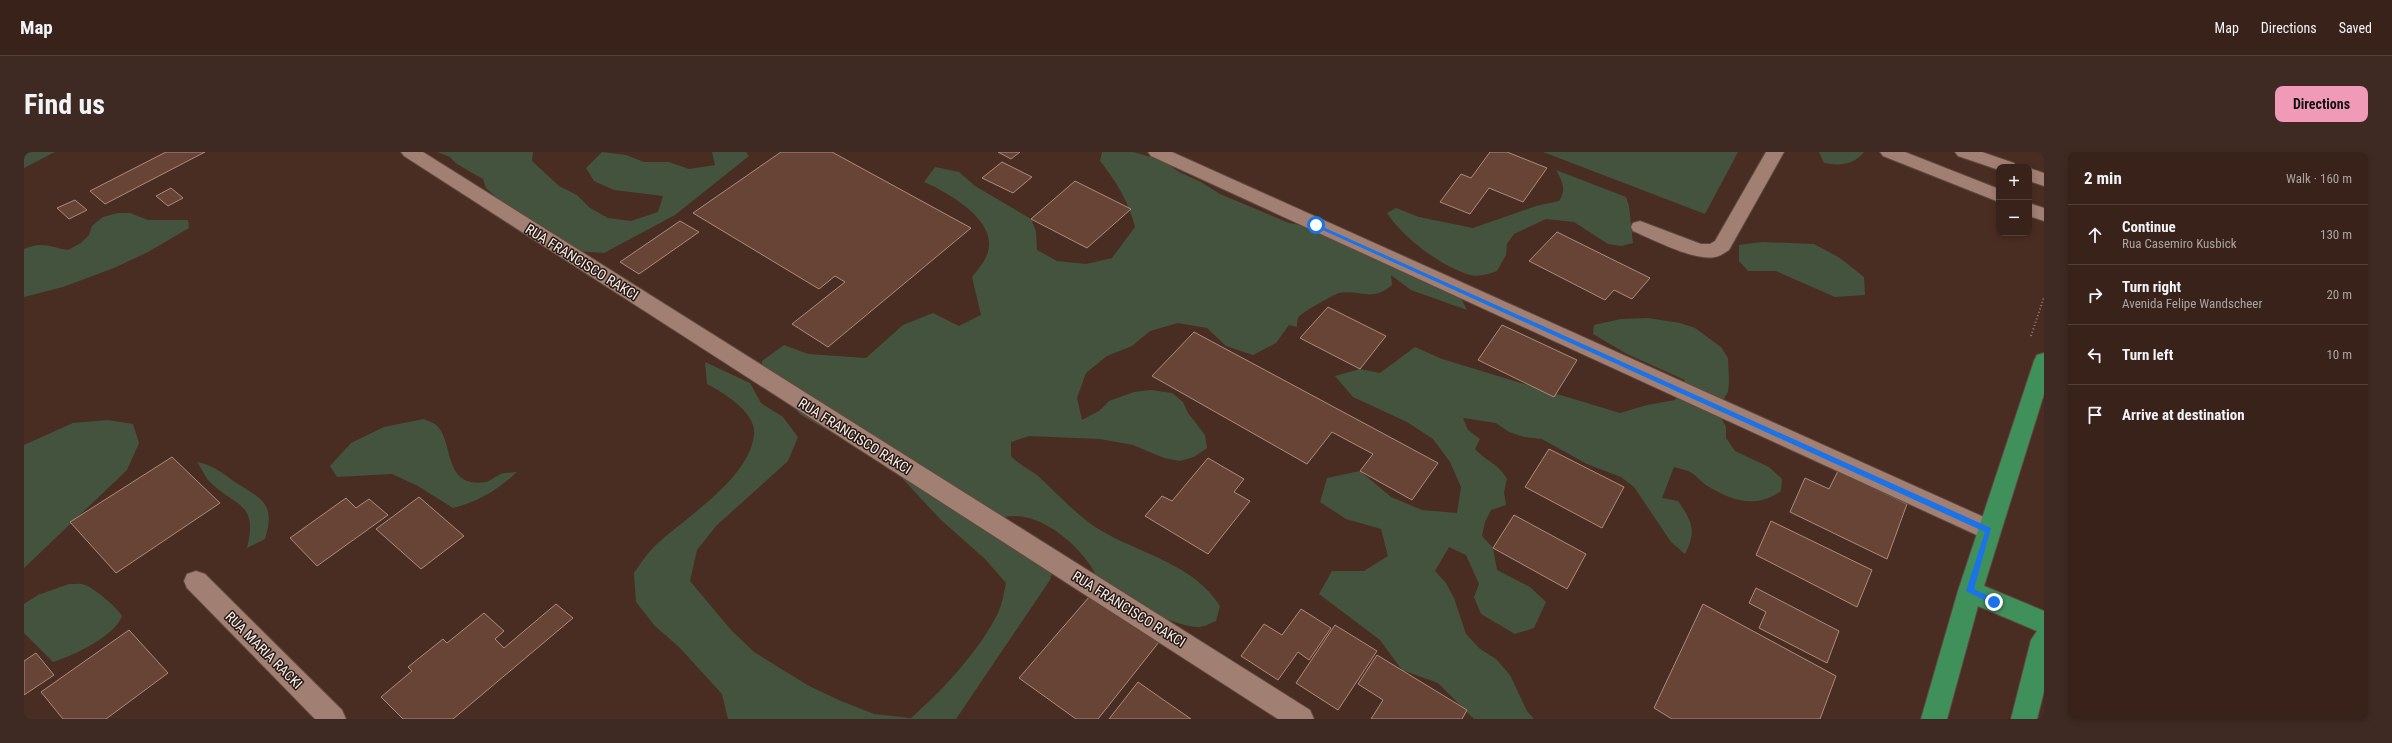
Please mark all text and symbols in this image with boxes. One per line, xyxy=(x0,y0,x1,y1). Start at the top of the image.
text: Map xyxy=(20,16,53,39)
text: Map xyxy=(2215,20,2239,36)
text: Directions xyxy=(2261,20,2317,36)
text: Saved xyxy=(2339,20,2372,36)
button: Directions xyxy=(2275,86,2368,122)
text: Find us xyxy=(24,88,105,121)
map controls xyxy=(1996,164,2032,236)
button: + xyxy=(1996,164,2032,200)
text: 2 min xyxy=(2084,168,2122,188)
text: Walk · 160 m xyxy=(2286,171,2352,186)
button: − xyxy=(1996,200,2032,236)
route start xyxy=(1307,216,1325,234)
text: Continue xyxy=(2122,218,2176,236)
street label: RUA FRANCISCO RAKCI xyxy=(523,221,641,303)
icon: ahead xyxy=(2084,224,2106,246)
text: 130 m xyxy=(2320,227,2352,242)
text: Rua Casemiro Kusbick xyxy=(2122,236,2237,251)
text: Turn right xyxy=(2122,278,2181,296)
icon: right xyxy=(2084,284,2106,306)
text: 20 m xyxy=(2326,287,2352,302)
text: Avenida Felipe Wandscheer xyxy=(2122,296,2262,311)
icon: left xyxy=(2084,344,2106,366)
text: Turn left xyxy=(2122,346,2173,364)
text: 10 m xyxy=(2326,347,2352,362)
street label: RUA FRANCISCO RAKCI xyxy=(796,395,914,477)
icon: arrive xyxy=(2084,404,2106,426)
text: Arrive at destination xyxy=(2122,406,2245,424)
street label: RUA FRANCISCO RAKCI xyxy=(1070,568,1188,650)
route end xyxy=(1985,593,2003,611)
street label: RUA MARIA RACKI xyxy=(222,608,306,692)

